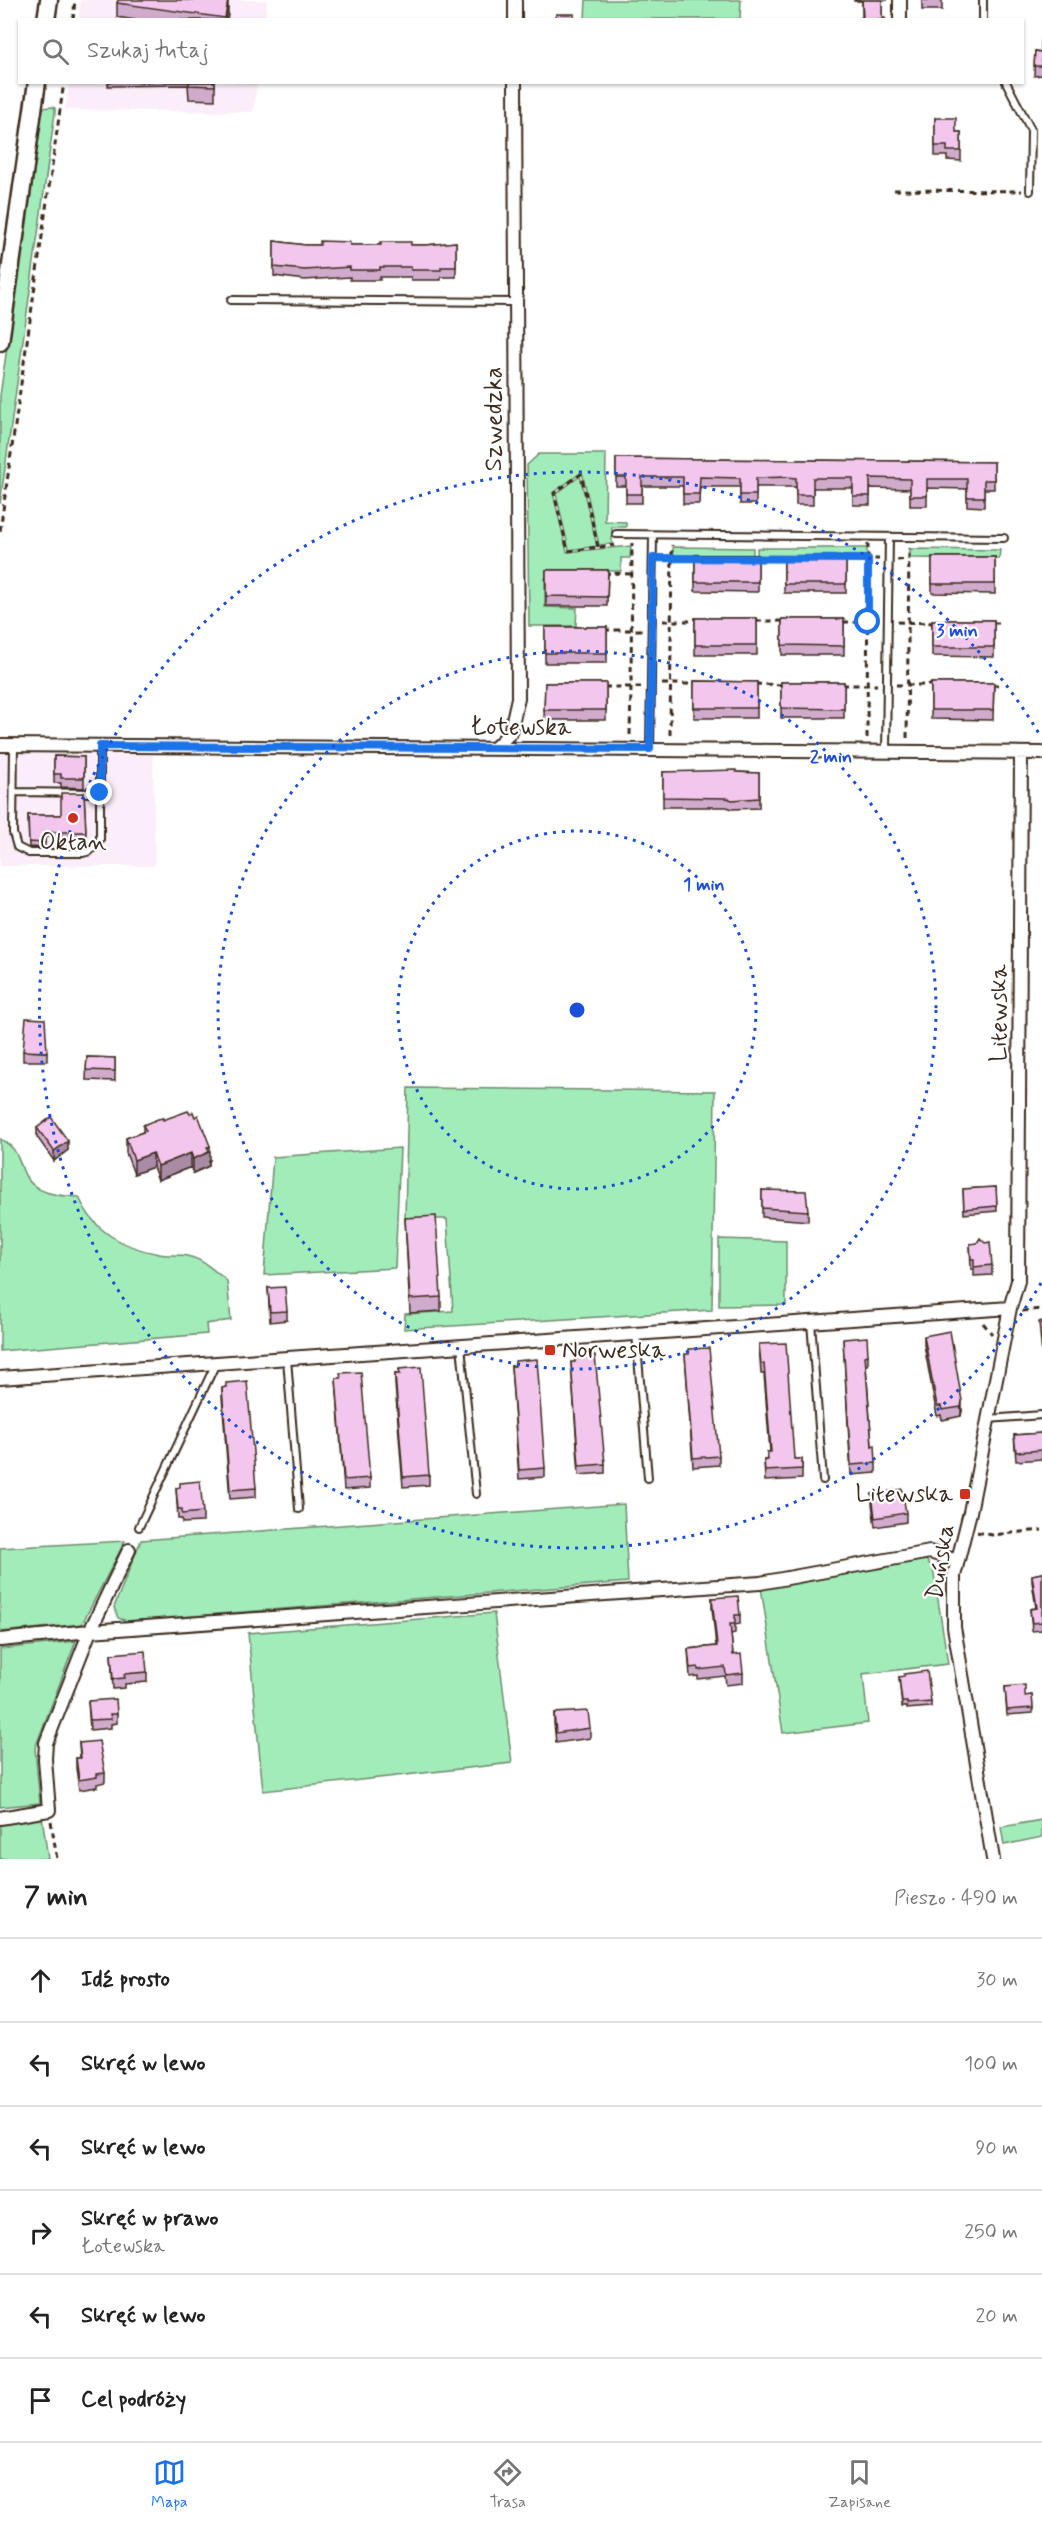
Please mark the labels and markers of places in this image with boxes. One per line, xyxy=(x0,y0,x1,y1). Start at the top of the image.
marker: Oktan xyxy=(66,811,80,825)
place label: Oktan xyxy=(39,827,107,858)
centre of rings xyxy=(567,1000,587,1020)
place label: Norweska xyxy=(562,1335,666,1366)
marker: Norweska xyxy=(543,1343,557,1357)
place label: Litewska xyxy=(856,1479,954,1510)
marker: Litewska xyxy=(958,1487,972,1501)

